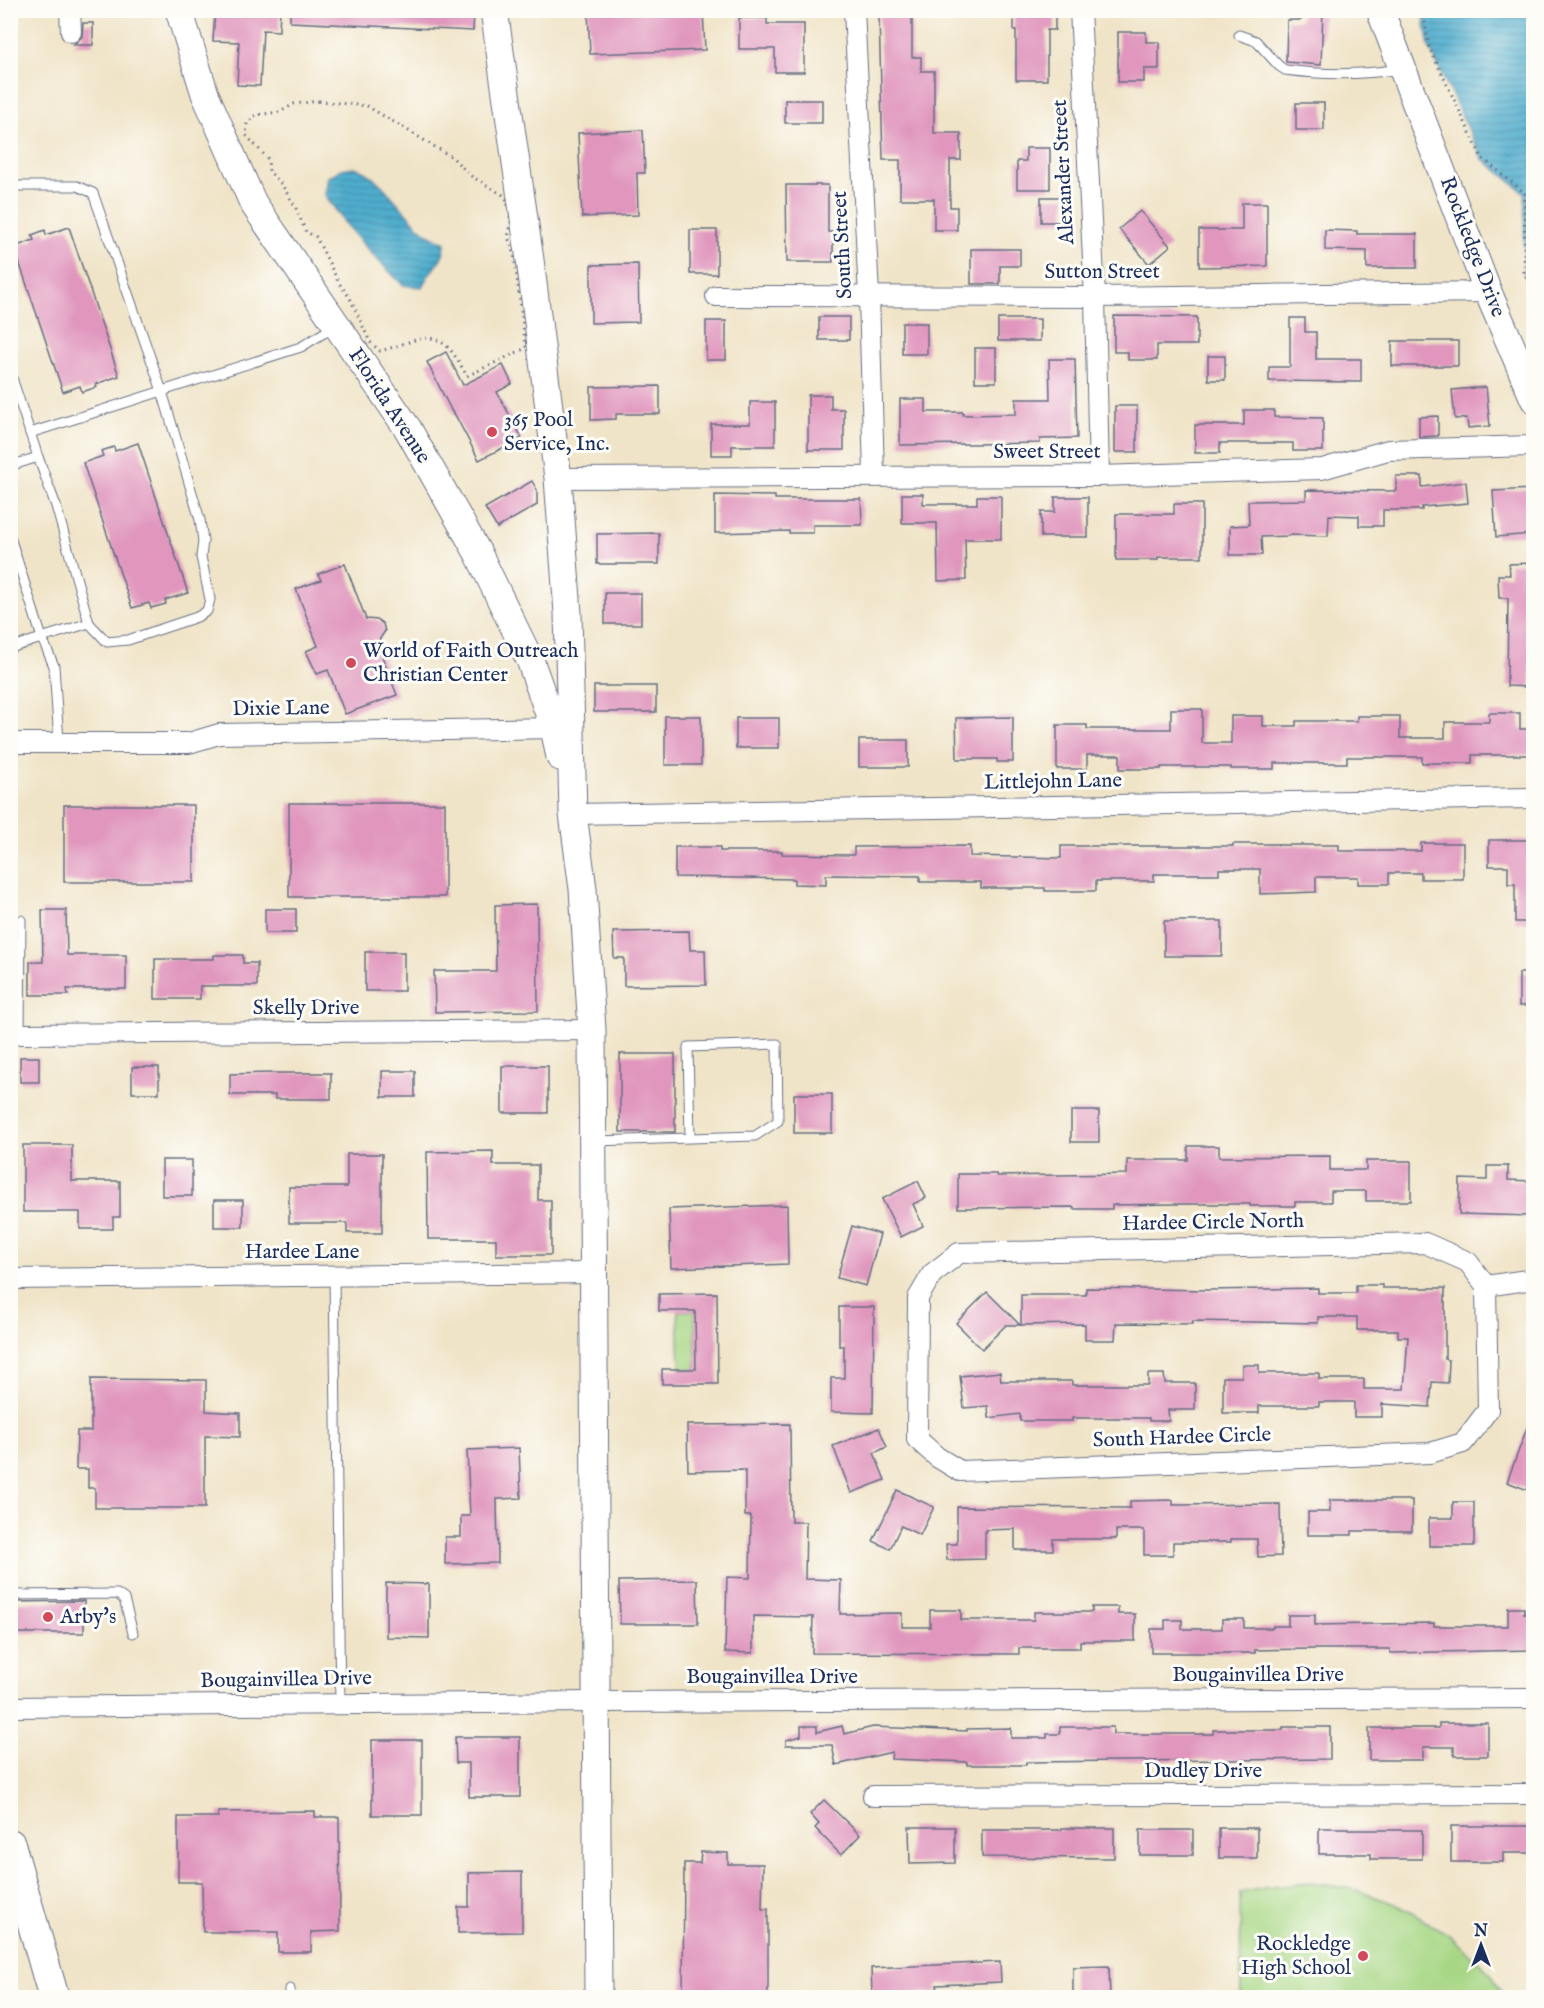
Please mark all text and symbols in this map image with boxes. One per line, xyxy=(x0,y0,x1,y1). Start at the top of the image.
street label: Alexander Street xyxy=(1047,99,1081,246)
street label: Rockledge Drive xyxy=(1433,173,1511,321)
street label: South Street xyxy=(827,190,859,300)
street label: Sutton Street xyxy=(1044,259,1160,286)
street label: Florida Avenue xyxy=(342,343,437,469)
place label: 365 Pool Service, Inc. xyxy=(504,407,610,458)
marker: 365 Pool Service, Inc. xyxy=(485,425,499,439)
street label: Sweet Street xyxy=(993,439,1101,466)
place label: World of Faith Outreach Christian Center xyxy=(363,638,579,689)
marker: World of Faith Outreach Christian Center xyxy=(344,656,358,670)
street label: Dixie Lane xyxy=(232,695,330,723)
street label: Littlejohn Lane xyxy=(984,767,1123,797)
street label: Skelly Drive xyxy=(253,995,360,1022)
street label: Hardee Circle North xyxy=(1122,1208,1304,1238)
street label: Hardee Lane xyxy=(245,1239,360,1266)
street label: South Hardee Circle xyxy=(1092,1421,1272,1455)
place label: Arby's xyxy=(59,1604,116,1631)
marker: Arby's xyxy=(41,1610,55,1624)
street label: Bougainvillea Drive xyxy=(1172,1662,1344,1689)
street label: Bougainvillea Drive xyxy=(686,1664,858,1691)
street label: Bougainvillea Drive xyxy=(200,1665,372,1695)
street label: Dudley Drive xyxy=(1144,1758,1262,1785)
north arrow xyxy=(1451,1915,1511,1975)
text: N xyxy=(1473,1922,1488,1942)
place label: Rockledge High School xyxy=(1241,1931,1351,1982)
marker: Rockledge High School xyxy=(1356,1949,1370,1963)

